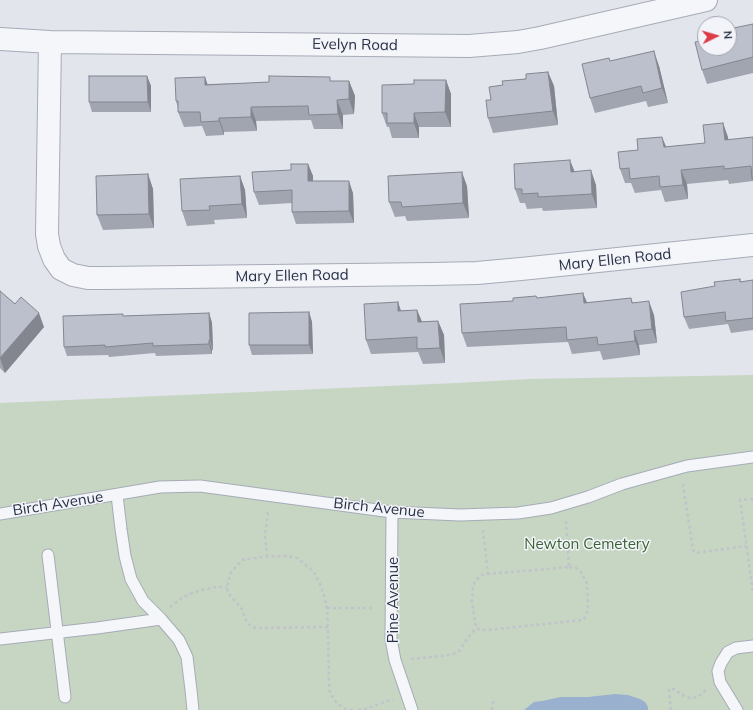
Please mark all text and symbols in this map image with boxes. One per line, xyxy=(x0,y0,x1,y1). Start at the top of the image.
north arrow xyxy=(697,16,737,56)
text: N xyxy=(721,30,735,40)
street label: Evelyn Road xyxy=(312,35,398,55)
street label: Mary Ellen Road xyxy=(558,245,672,275)
street label: Mary Ellen Road xyxy=(235,266,349,286)
street label: Birch Avenue xyxy=(11,488,105,520)
street label: Birch Avenue xyxy=(333,494,425,522)
park label: Newton Cemetery xyxy=(524,535,650,553)
street label: Pine Avenue xyxy=(384,557,402,643)

